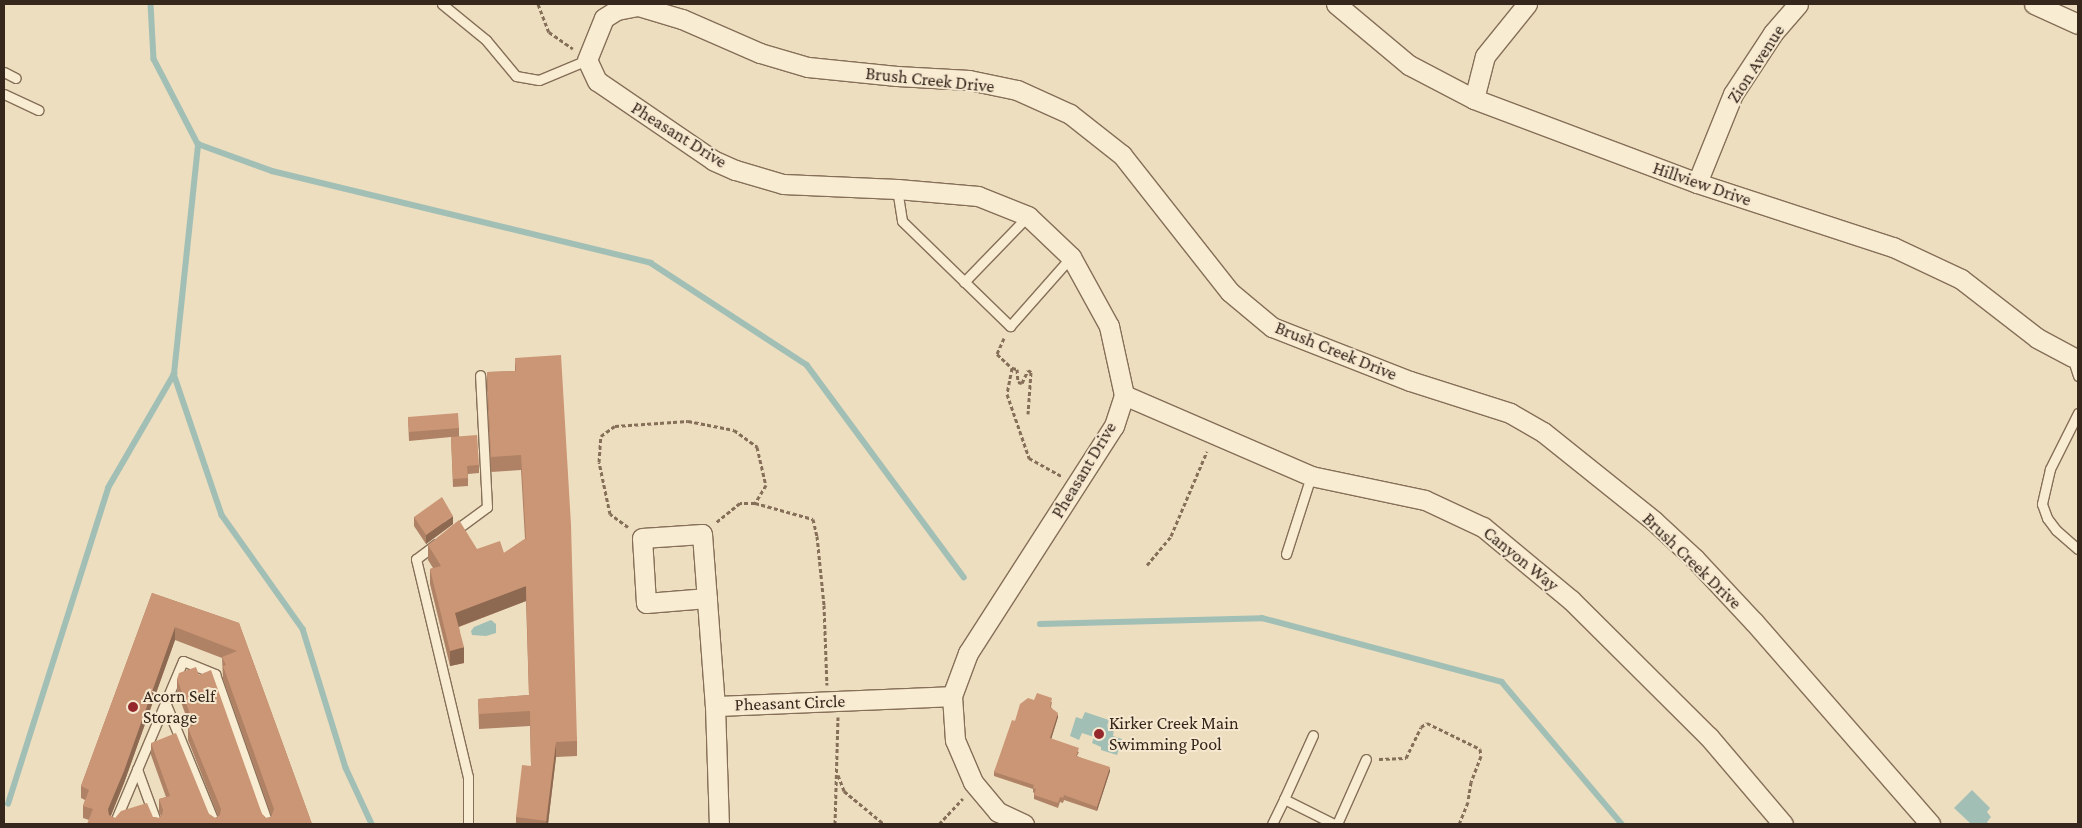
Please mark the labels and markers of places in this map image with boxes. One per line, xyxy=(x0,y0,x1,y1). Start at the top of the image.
place label: Acorn Self Storage xyxy=(143,686,215,729)
marker: Acorn Self Storage xyxy=(127,701,139,713)
place label: Kirker Creek Main Swimming Pool xyxy=(1109,713,1239,756)
marker: Kirker Creek Main Swimming Pool xyxy=(1093,728,1105,740)

